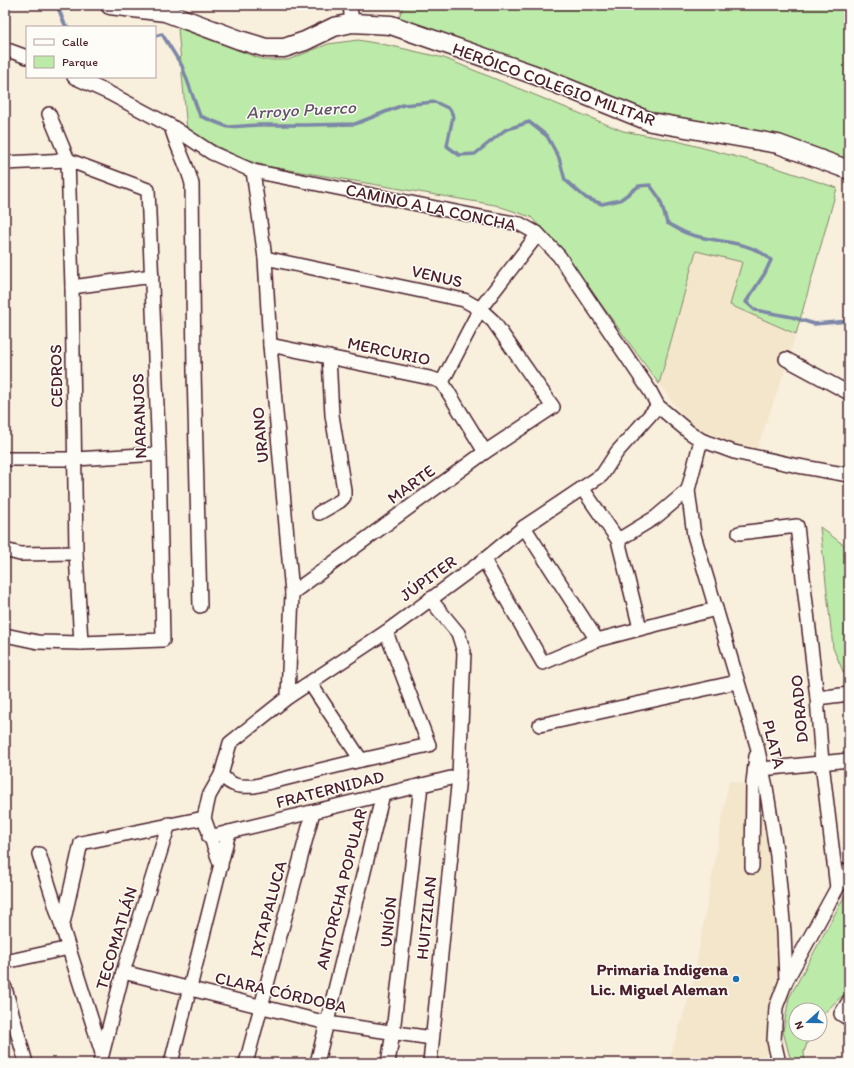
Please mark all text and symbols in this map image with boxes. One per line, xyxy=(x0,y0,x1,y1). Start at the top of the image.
legend xyxy=(26,26,156,78)
text: Calle xyxy=(62,35,89,49)
street label: HERÓICO COLEGIO MILITAR xyxy=(450,38,658,130)
text: Parque xyxy=(62,55,98,69)
water label: Arroyo Puerco xyxy=(246,96,357,124)
street label: CAMINO A LA CONCHA xyxy=(344,179,518,235)
street label: VENUS xyxy=(410,260,464,292)
street label: MERCURIO xyxy=(346,332,432,370)
street label: CEDROS xyxy=(45,344,67,408)
street label: NARANJOS xyxy=(128,373,150,459)
street label: URANO xyxy=(248,406,272,464)
street label: MARTE xyxy=(383,460,439,508)
street label: JÚPITER xyxy=(396,551,460,605)
street label: DORADO xyxy=(786,674,812,744)
street label: PLATA xyxy=(758,718,790,771)
street label: FRATERNIDAD xyxy=(274,766,386,812)
street label: ANTORCHA POPULAR xyxy=(311,806,371,972)
street label: IXTAPALUCA xyxy=(245,858,291,960)
street label: HUITZILAN xyxy=(412,875,440,961)
street label: TECOMATLÁN xyxy=(91,884,141,992)
street label: UNIÓN xyxy=(375,896,401,948)
place label: Primaria Indigena Lic. Miguel Aleman xyxy=(590,959,728,1000)
street label: CLARA CÓRDOBA xyxy=(213,967,349,1017)
marker: Primaria Indigena Lic. Miguel Aleman xyxy=(731,974,741,984)
north arrow xyxy=(788,1002,828,1042)
text: N xyxy=(792,1020,807,1031)

